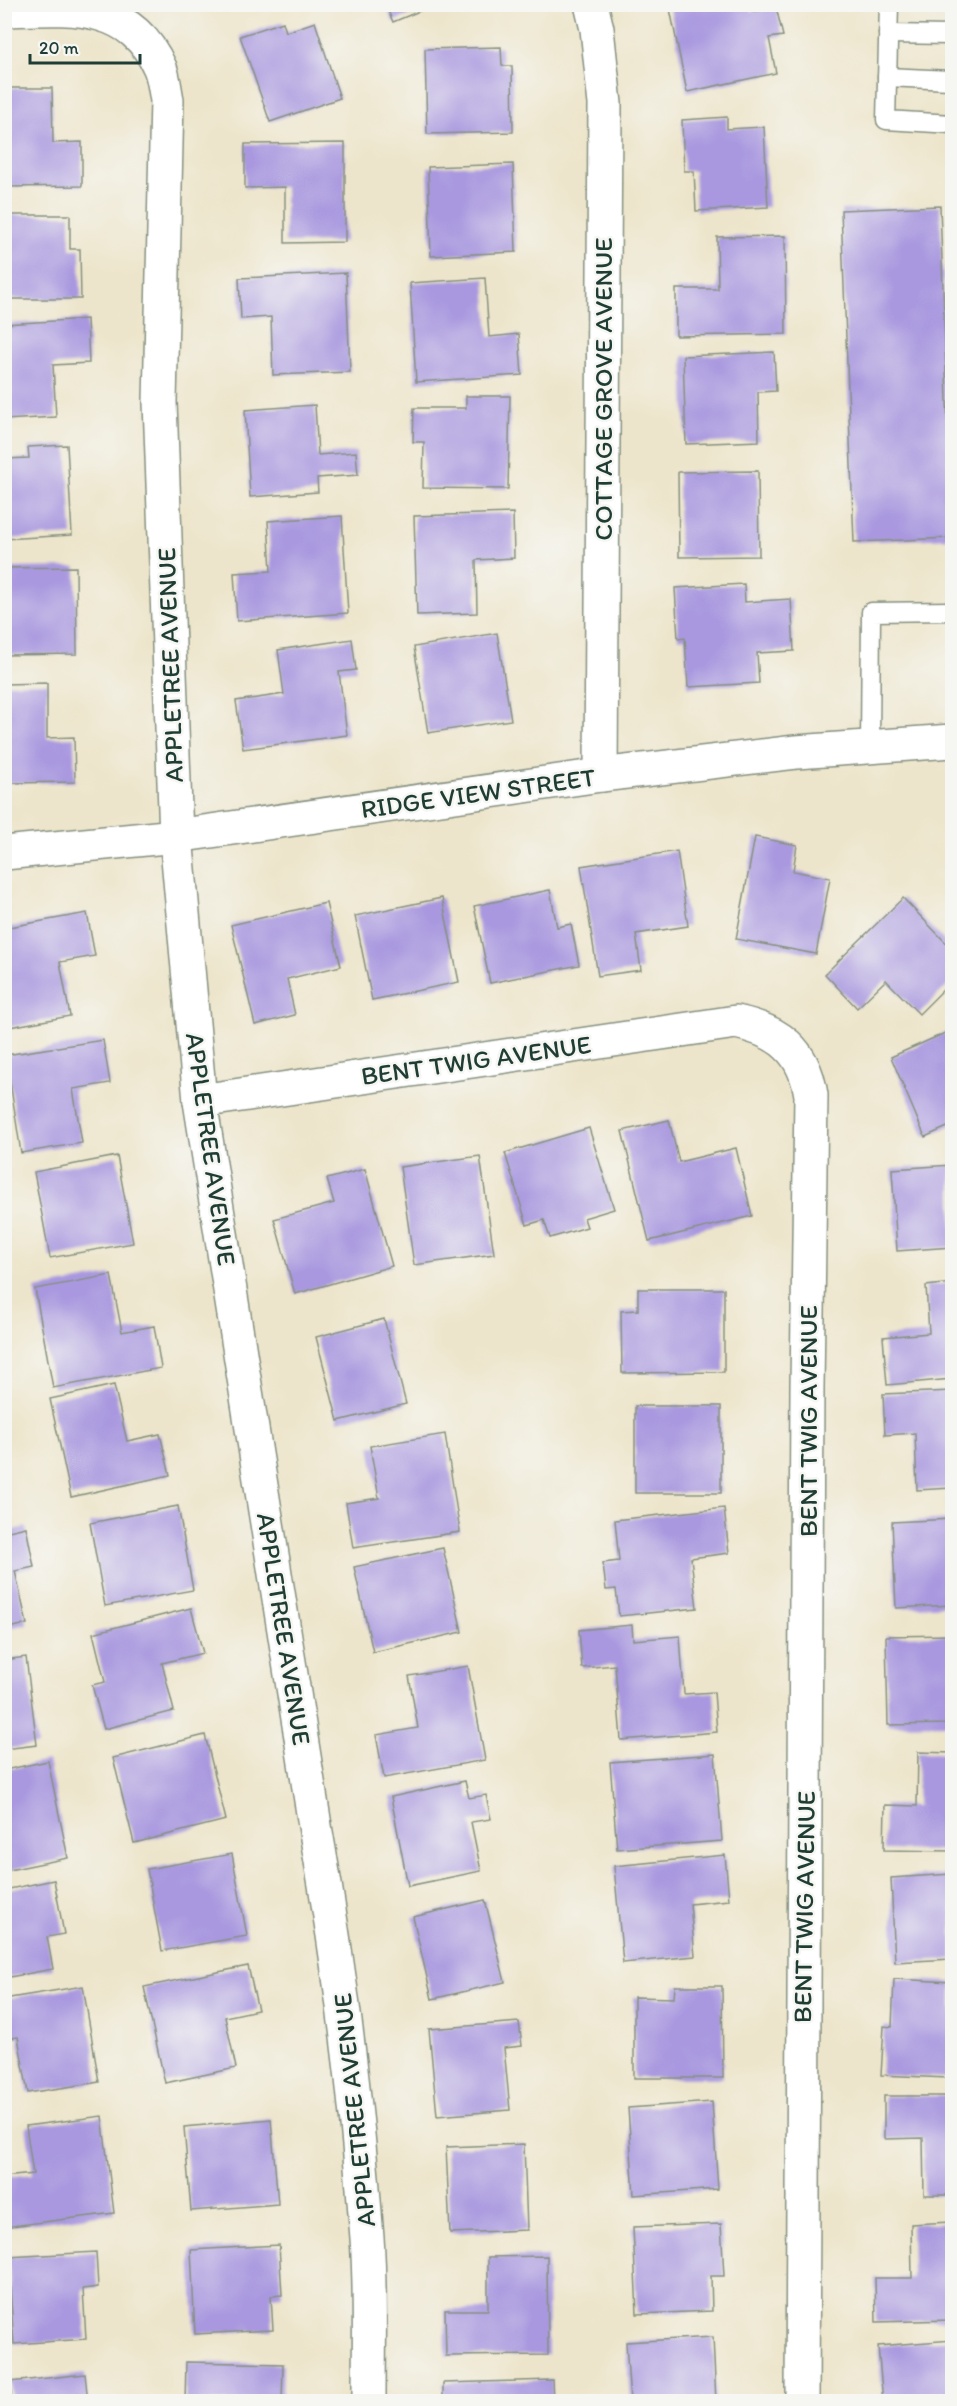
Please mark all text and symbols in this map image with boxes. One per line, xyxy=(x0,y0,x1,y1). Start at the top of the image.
scale bar xyxy=(30,27,140,65)
text: 20 m xyxy=(39,37,79,59)
street label: COTTAGE GROVE AVENUE xyxy=(587,237,619,541)
street label: APPLETREE AVENUE xyxy=(150,547,190,783)
street label: RIDGE VIEW STREET xyxy=(359,761,598,825)
street label: BENT TWIG AVENUE xyxy=(359,1028,593,1092)
street label: APPLETREE AVENUE xyxy=(179,1030,243,1268)
street label: BENT TWIG AVENUE xyxy=(792,1305,824,1537)
street label: APPLETREE AVENUE xyxy=(250,1510,318,1748)
street label: BENT TWIG AVENUE xyxy=(786,1791,822,2023)
street label: APPLETREE AVENUE xyxy=(326,1991,382,2229)

